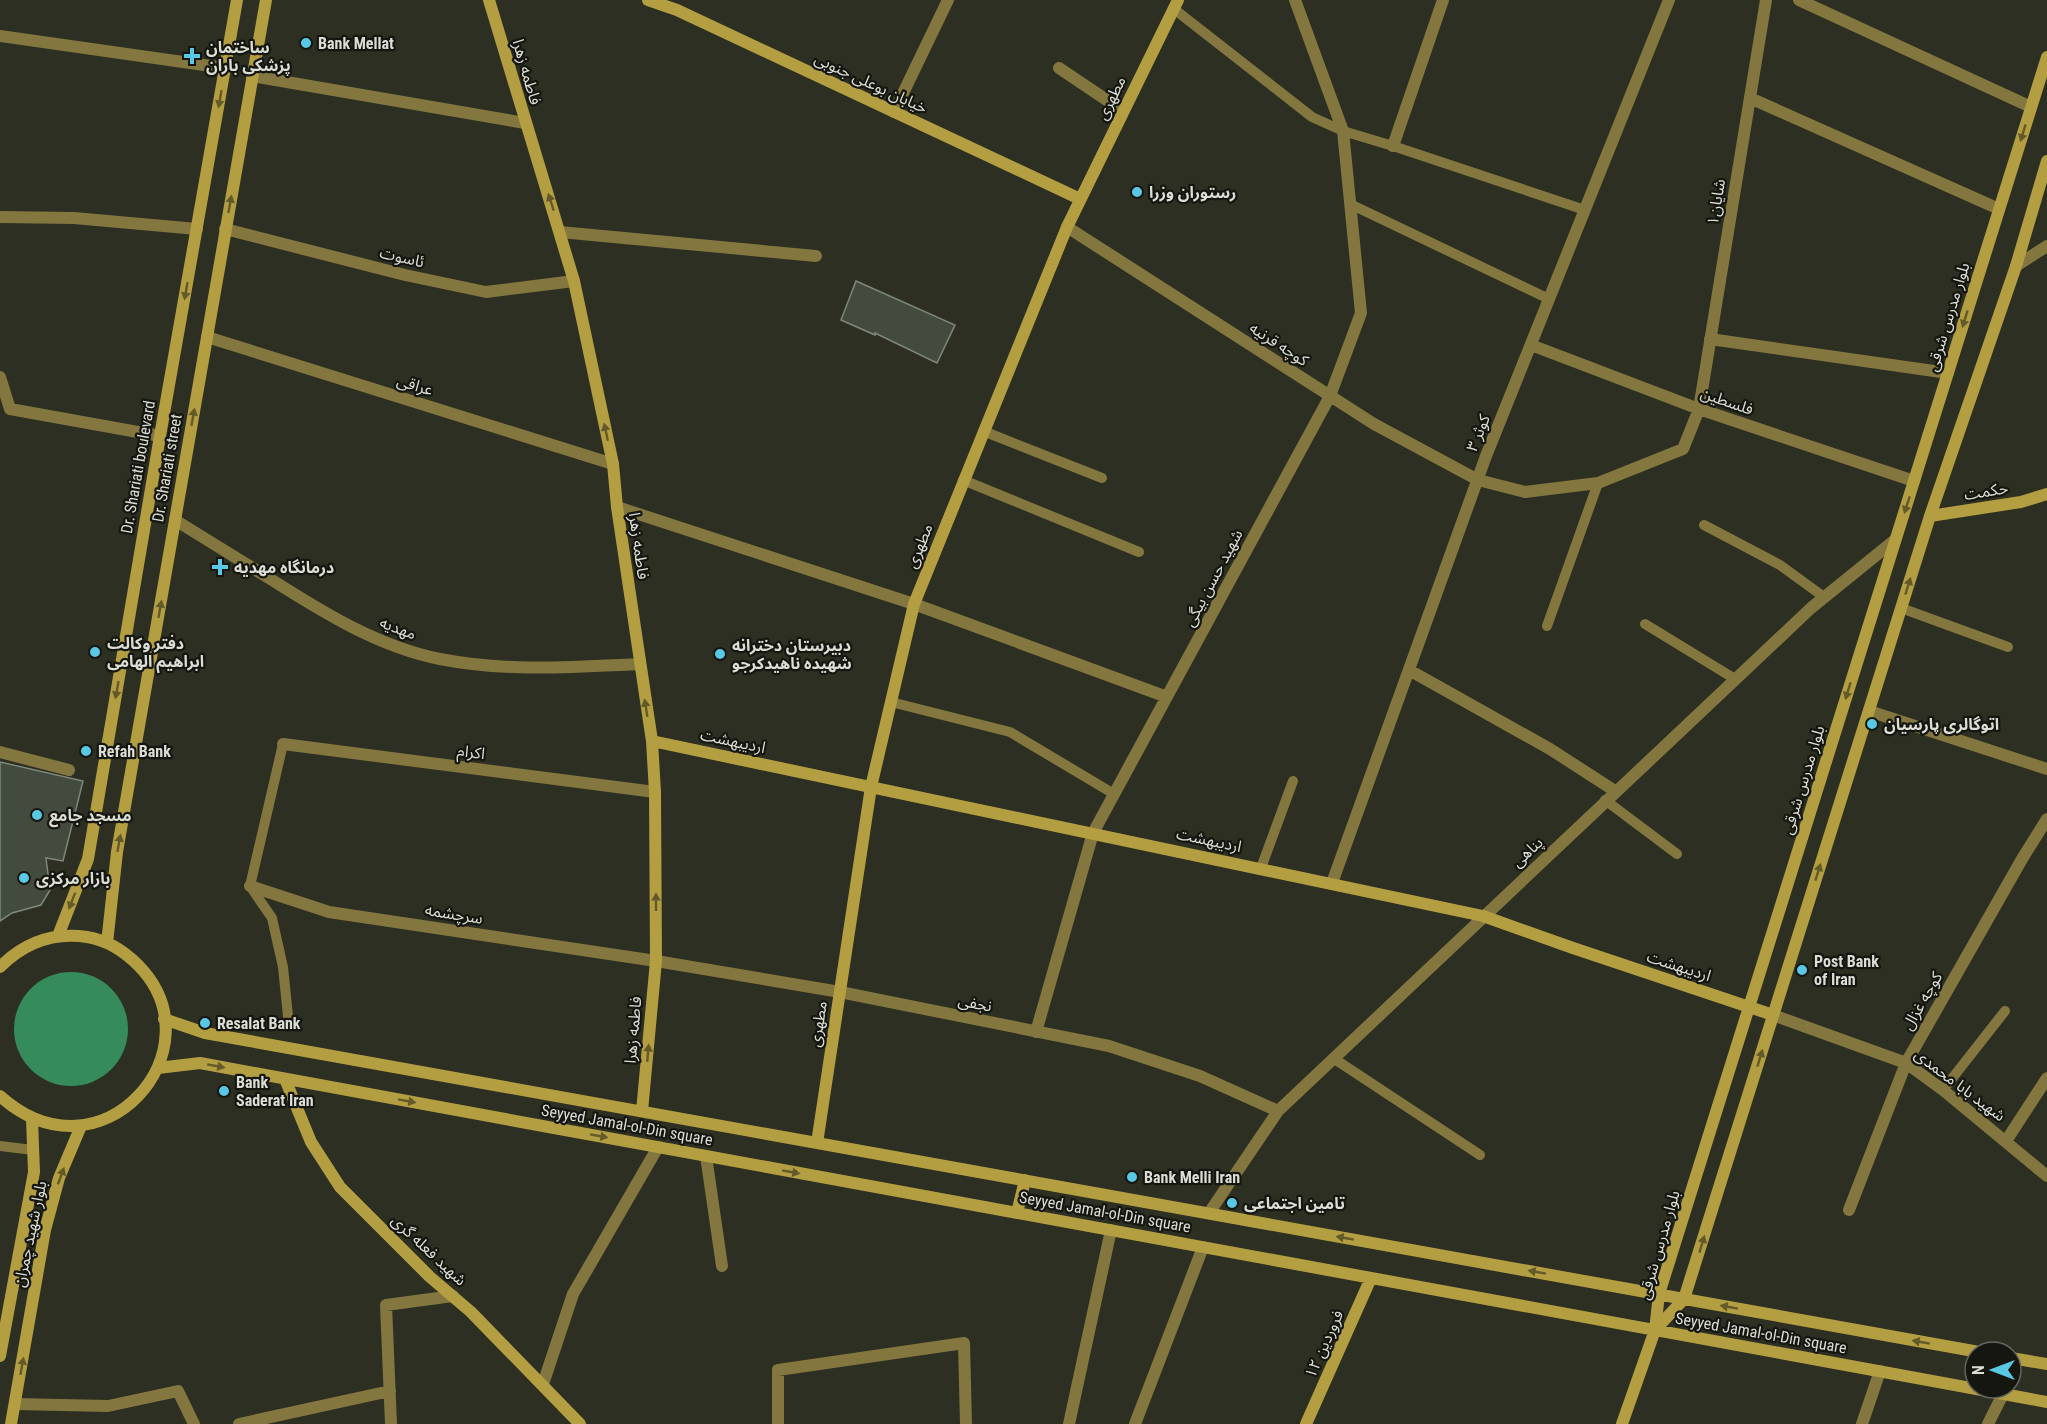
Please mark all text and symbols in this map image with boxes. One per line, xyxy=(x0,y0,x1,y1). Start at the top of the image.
place label: Bank Mellat xyxy=(318,34,394,53)
marker: Bank Mellat xyxy=(299,36,313,50)
street label: فاطمه زهرا xyxy=(509,37,545,107)
place label: ساختمان پزشکی باران xyxy=(206,38,291,75)
marker: ساختمان پزشکی باران xyxy=(183,47,201,65)
street label: خیابان بوعلی جنوبی xyxy=(812,49,930,117)
street label: مطهری xyxy=(1092,73,1130,123)
one-way arrow xyxy=(215,90,224,109)
one-way arrow xyxy=(2018,124,2027,142)
street label: شایان۱ xyxy=(1703,177,1729,227)
place label: رستوران وزرا xyxy=(1149,183,1236,202)
marker: رستوران وزرا xyxy=(1130,185,1144,199)
one-way arrow xyxy=(545,193,555,211)
one-way arrow xyxy=(226,195,235,214)
street label: ئاسوت xyxy=(378,243,426,271)
street label: بلوار مدرس شرقی xyxy=(1922,260,1974,374)
one-way arrow xyxy=(181,282,190,301)
one-way arrow xyxy=(1960,310,1969,328)
street label: کوچه قرنیه xyxy=(1246,318,1312,371)
street label: عراقی xyxy=(395,371,435,399)
street label: فلسطین xyxy=(1698,383,1756,419)
street label: Dr. Shariati boulevard xyxy=(117,399,159,535)
one-way arrow xyxy=(189,408,198,427)
street label: کوثر ۳ xyxy=(1462,411,1494,454)
street label: Dr. Shariati street xyxy=(148,412,186,524)
one-way arrow xyxy=(601,422,610,441)
street label: حکمت xyxy=(1963,478,2009,504)
one-way arrow xyxy=(1901,496,1911,514)
street label: فاطمه زهرا xyxy=(625,511,653,581)
street label: مطهری xyxy=(902,521,936,571)
street label: شهید حسن بیگی xyxy=(1179,526,1247,630)
marker: درمانگاه مهدیه xyxy=(211,558,229,576)
place label: درمانگاه مهدیه xyxy=(234,558,334,577)
one-way arrow xyxy=(1904,577,1913,595)
one-way arrow xyxy=(155,600,164,619)
street label: مهدیه xyxy=(377,612,419,644)
place label: دفتر وکالت ابراهیم الهامی xyxy=(107,634,204,674)
place label: دبیرستان دخترانه شهیده ناهیدکرجو xyxy=(732,636,852,673)
marker: دفتر وکالت ابراهیم الهامی xyxy=(88,645,102,659)
marker: دبیرستان دخترانه شهیده ناهیدکرجو xyxy=(713,647,727,661)
one-way arrow xyxy=(112,681,121,700)
one-way arrow xyxy=(1843,682,1852,700)
one-way arrow xyxy=(642,698,651,717)
place label: اتوگالری پارسیان xyxy=(1884,715,1999,734)
marker: اتوگالری پارسیان xyxy=(1865,717,1879,731)
street label: بلوار مدرس شرقی xyxy=(1777,723,1829,837)
street label: اردیبهشت xyxy=(699,725,767,757)
street label: اکرام xyxy=(456,741,486,766)
place label: Refah Bank xyxy=(98,742,171,761)
marker: Refah Bank xyxy=(79,744,93,758)
place label: مسجد جامع xyxy=(49,806,132,828)
marker: مسجد جامع xyxy=(30,808,44,822)
street label: اردیبهشت xyxy=(1175,824,1243,856)
one-way arrow xyxy=(115,833,124,852)
street label: پناهی xyxy=(1507,833,1547,872)
one-way arrow xyxy=(1814,863,1823,881)
place label: بازار مرکزی xyxy=(36,869,110,888)
marker: بازار مرکزی xyxy=(17,871,31,885)
one-way arrow xyxy=(67,892,77,910)
one-way arrow xyxy=(651,893,661,912)
street label: سرچشمه xyxy=(424,900,484,929)
street label: اردیبهشت xyxy=(1645,947,1713,985)
place label: Post Bank of Iran xyxy=(1814,952,1879,989)
marker: Post Bank of Iran xyxy=(1795,963,1809,977)
street label: کوچه غزال xyxy=(1898,968,1947,1034)
street label: نجفی xyxy=(956,990,994,1016)
street label: فاطمه زهرا xyxy=(621,996,645,1064)
street label: مطهری xyxy=(805,1000,831,1048)
place label: Resalat Bank xyxy=(217,1014,301,1033)
marker: Resalat Bank xyxy=(198,1016,212,1030)
one-way arrow xyxy=(643,1043,653,1062)
street label: شهید بابا محمدی xyxy=(1911,1045,2009,1125)
one-way arrow xyxy=(1756,1049,1765,1067)
one-way arrow xyxy=(206,1062,225,1071)
place label: Bank Saderat Iran xyxy=(236,1073,314,1110)
marker: Bank Saderat Iran xyxy=(217,1084,231,1098)
one-way arrow xyxy=(398,1097,417,1106)
street label: Seyyed Jamal-ol-Din square xyxy=(540,1101,714,1149)
one-way arrow xyxy=(590,1132,609,1141)
one-way arrow xyxy=(56,1166,66,1184)
one-way arrow xyxy=(782,1167,801,1176)
place label: Bank Melli Iran xyxy=(1144,1168,1240,1187)
marker: Bank Melli Iran xyxy=(1125,1170,1139,1184)
street label: بلوار شهید چمران xyxy=(9,1179,52,1289)
street label: Seyyed Jamal-ol-Din square xyxy=(1018,1188,1192,1236)
street label: بلوار مدرس شرقی xyxy=(1634,1188,1684,1302)
place label: تامین اجتماعی xyxy=(1244,1194,1345,1213)
marker: تامین اجتماعی xyxy=(1225,1196,1239,1210)
street label: شهید فعله گری xyxy=(388,1210,470,1290)
one-way arrow xyxy=(1336,1233,1355,1242)
one-way arrow xyxy=(1697,1235,1707,1253)
one-way arrow xyxy=(1527,1268,1546,1277)
one-way arrow xyxy=(1719,1302,1738,1311)
street label: ۱۲ فروردین xyxy=(1301,1307,1347,1381)
street label: Seyyed Jamal-ol-Din square xyxy=(1674,1309,1848,1357)
one-way arrow xyxy=(1911,1337,1930,1346)
north arrow xyxy=(1963,1340,2023,1400)
one-way arrow xyxy=(17,1357,26,1376)
text: N xyxy=(1969,1365,1988,1375)

